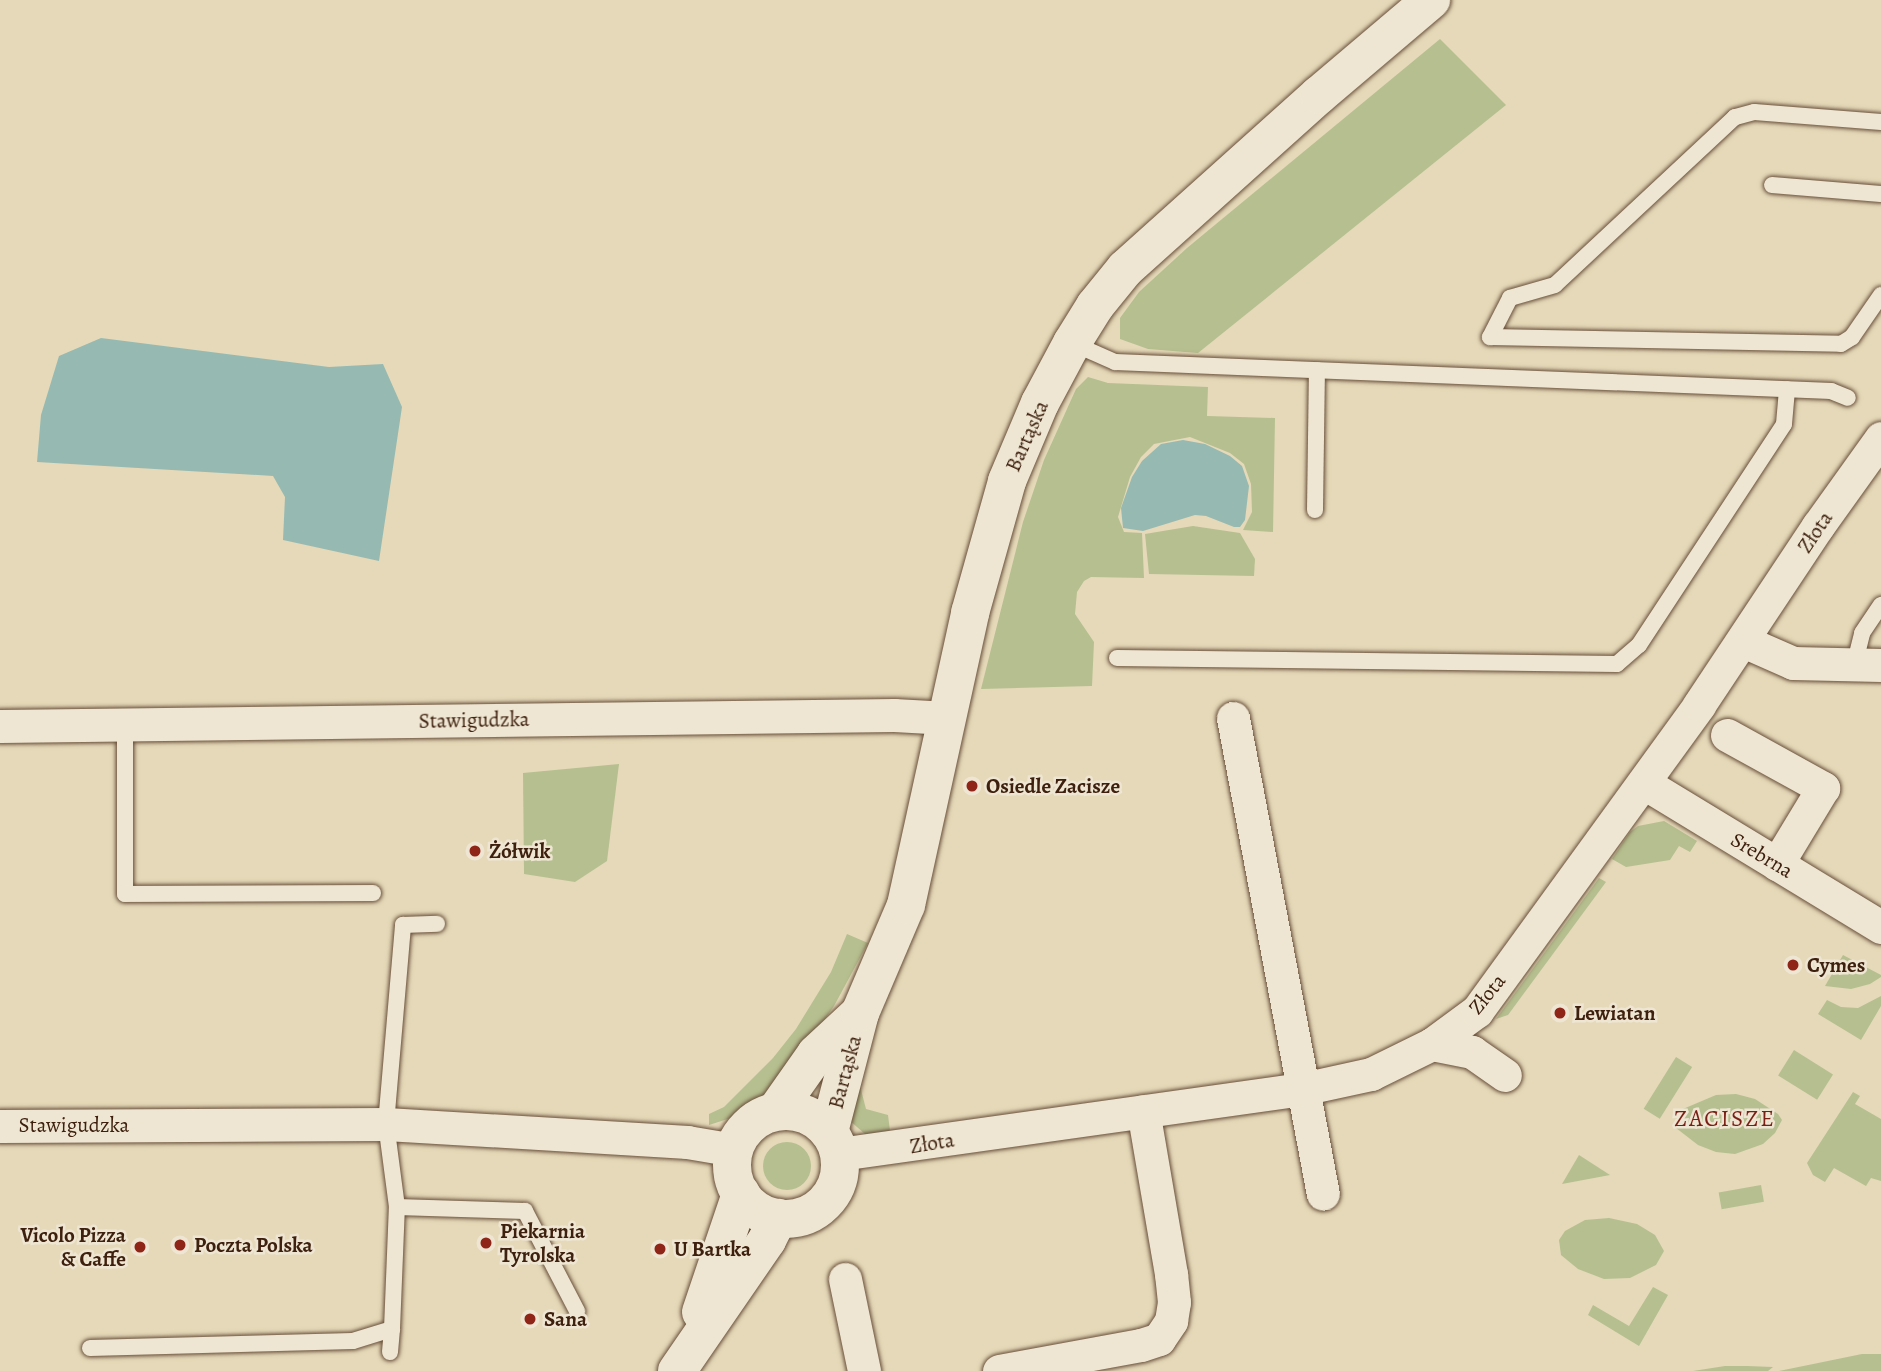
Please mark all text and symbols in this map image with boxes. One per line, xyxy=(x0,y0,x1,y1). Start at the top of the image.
street label: Bartąska xyxy=(1000,396,1054,476)
street label: Złota xyxy=(1792,506,1838,558)
street label: Stawigudzka xyxy=(418,706,530,734)
place label: Osiedle Zacisze xyxy=(986,773,1120,799)
marker: Osiedle Zacisze xyxy=(964,778,980,794)
street label: Srebrna xyxy=(1726,827,1798,883)
place label: Żółwik xyxy=(489,838,550,864)
marker: Żółwik xyxy=(467,843,483,859)
place label: Cymes xyxy=(1807,952,1865,978)
marker: Cymes xyxy=(1785,957,1801,973)
street label: Złota xyxy=(1463,969,1511,1019)
place label: Lewiatan xyxy=(1574,1000,1656,1026)
marker: Lewiatan xyxy=(1552,1005,1568,1021)
street label: Bartąska xyxy=(823,1032,867,1112)
district label: ZACISZE xyxy=(1675,1105,1775,1133)
street label: Stawigudzka xyxy=(19,1112,129,1138)
street label: Złota xyxy=(908,1127,956,1159)
place label: Piekarnia Tyrolska xyxy=(500,1218,585,1268)
place label: Vicolo Pizza & Caffe xyxy=(21,1222,126,1272)
place label: Poczta Polska xyxy=(194,1232,313,1258)
marker: Piekarnia Tyrolska xyxy=(478,1235,494,1251)
place label: U Bartka xyxy=(674,1236,751,1262)
marker: Poczta Polska xyxy=(172,1237,188,1253)
marker: Vicolo Pizza & Caffe xyxy=(132,1239,148,1255)
marker: U Bartka xyxy=(652,1241,668,1257)
place label: Sana xyxy=(544,1306,587,1332)
marker: Sana xyxy=(522,1311,538,1327)

